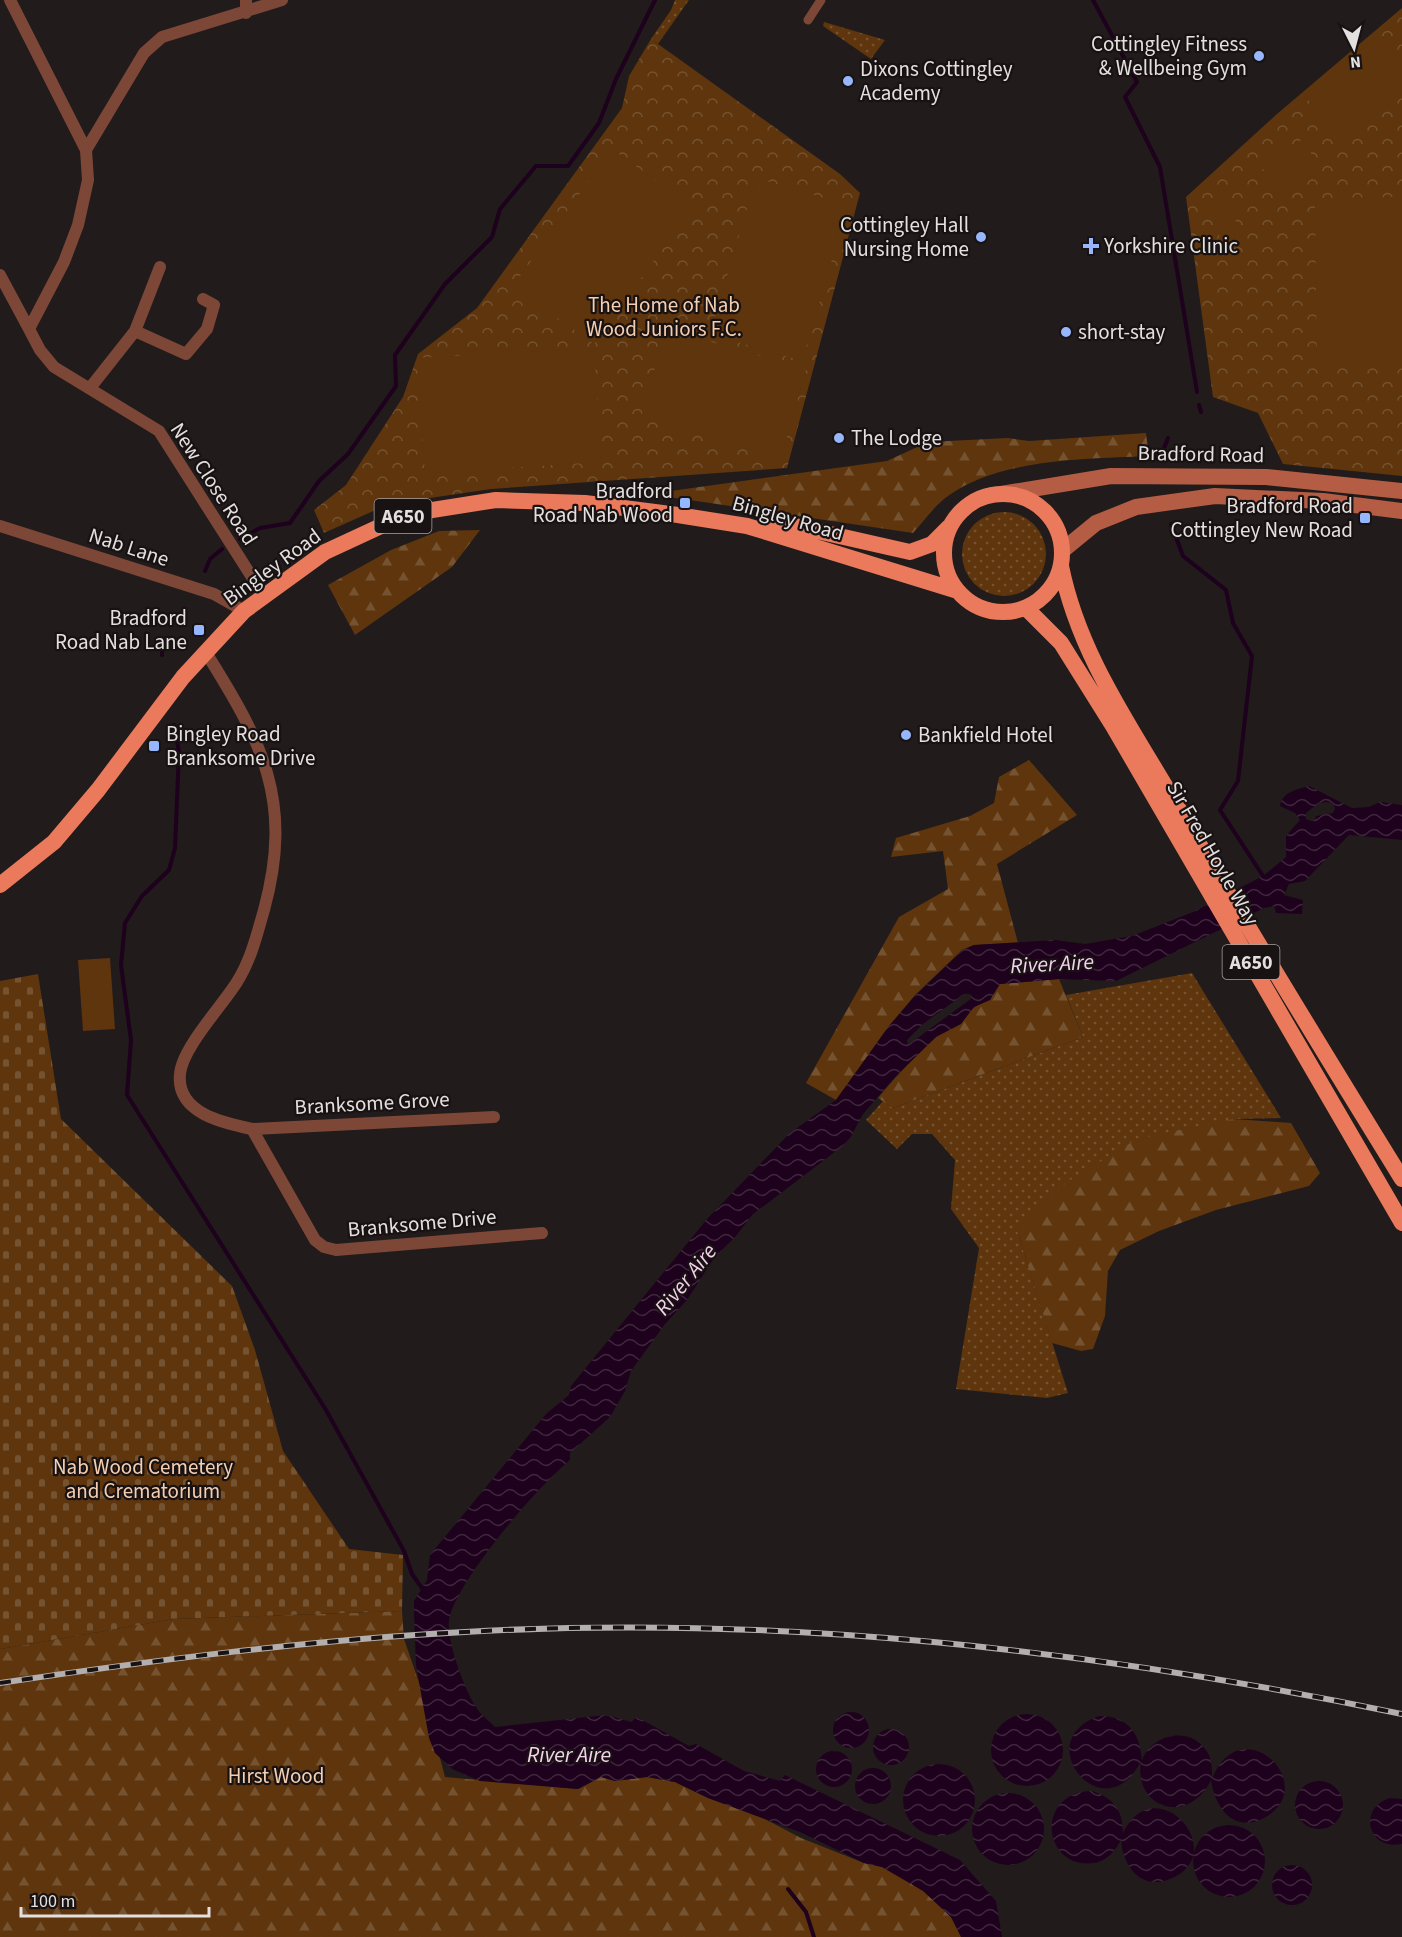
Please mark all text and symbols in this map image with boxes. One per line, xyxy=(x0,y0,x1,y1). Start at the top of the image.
north arrow xyxy=(1324,18,1384,78)
place label: Cottingley Fitness & Wellbeing Gym xyxy=(1091,29,1247,83)
marker: Cottingley Fitness & Wellbeing Gym xyxy=(1252,49,1266,63)
text: N xyxy=(1349,50,1362,73)
place label: Dixons Cottingley Academy xyxy=(860,54,1013,108)
marker: Dixons Cottingley Academy xyxy=(841,74,855,88)
place label: Cottingley Hall Nursing Home xyxy=(840,210,969,264)
marker: Cottingley Hall Nursing Home xyxy=(974,230,988,244)
place label: Yorkshire Clinic xyxy=(1103,231,1238,261)
marker: Yorkshire Clinic xyxy=(1082,237,1100,255)
park label: The Home of Nab Wood Juniors F.C. xyxy=(586,290,742,344)
place label: short-stay xyxy=(1078,317,1166,347)
marker: short-stay xyxy=(1059,325,1073,339)
street label: New Close Road xyxy=(163,417,265,551)
place label: The Lodge xyxy=(851,423,942,453)
marker: The Lodge xyxy=(832,431,846,445)
street label: Bradford Road xyxy=(1137,438,1265,470)
place label: Bradford Road Nab Wood xyxy=(533,476,673,530)
street label: Bingley Road xyxy=(729,488,847,548)
place label: Bradford Road Cottingley New Road xyxy=(1171,491,1353,545)
marker: Bradford Road Nab Wood xyxy=(678,496,692,510)
road number: A650 xyxy=(374,499,432,533)
marker: Bradford Road Cottingley New Road xyxy=(1358,511,1372,525)
street label: Nab Lane xyxy=(85,520,173,574)
street label: Bingley Road xyxy=(217,521,327,613)
place label: Bradford Road Nab Lane xyxy=(55,603,187,657)
marker: Bradford Road Nab Lane xyxy=(192,623,206,637)
place label: Bingley Road Branksome Drive xyxy=(166,719,315,773)
place label: Bankfield Hotel xyxy=(918,720,1053,750)
marker: Bankfield Hotel xyxy=(899,728,913,742)
marker: Bingley Road Branksome Drive xyxy=(147,739,161,753)
street label: Sir Fred Hoyle Way xyxy=(1159,775,1267,931)
road number: A650 xyxy=(1222,945,1280,979)
water label: River Aire xyxy=(1009,946,1095,982)
street label: Branksome Grove xyxy=(294,1084,450,1122)
street label: Branksome Drive xyxy=(346,1202,498,1244)
water label: River Aire xyxy=(647,1237,725,1322)
park label: Nab Wood Cemetery and Crematorium xyxy=(53,1452,233,1506)
water label: River Aire xyxy=(527,1739,611,1771)
park label: Hirst Wood xyxy=(228,1761,324,1791)
scale bar xyxy=(21,1880,208,1918)
text: 100 m xyxy=(30,1889,75,1914)

